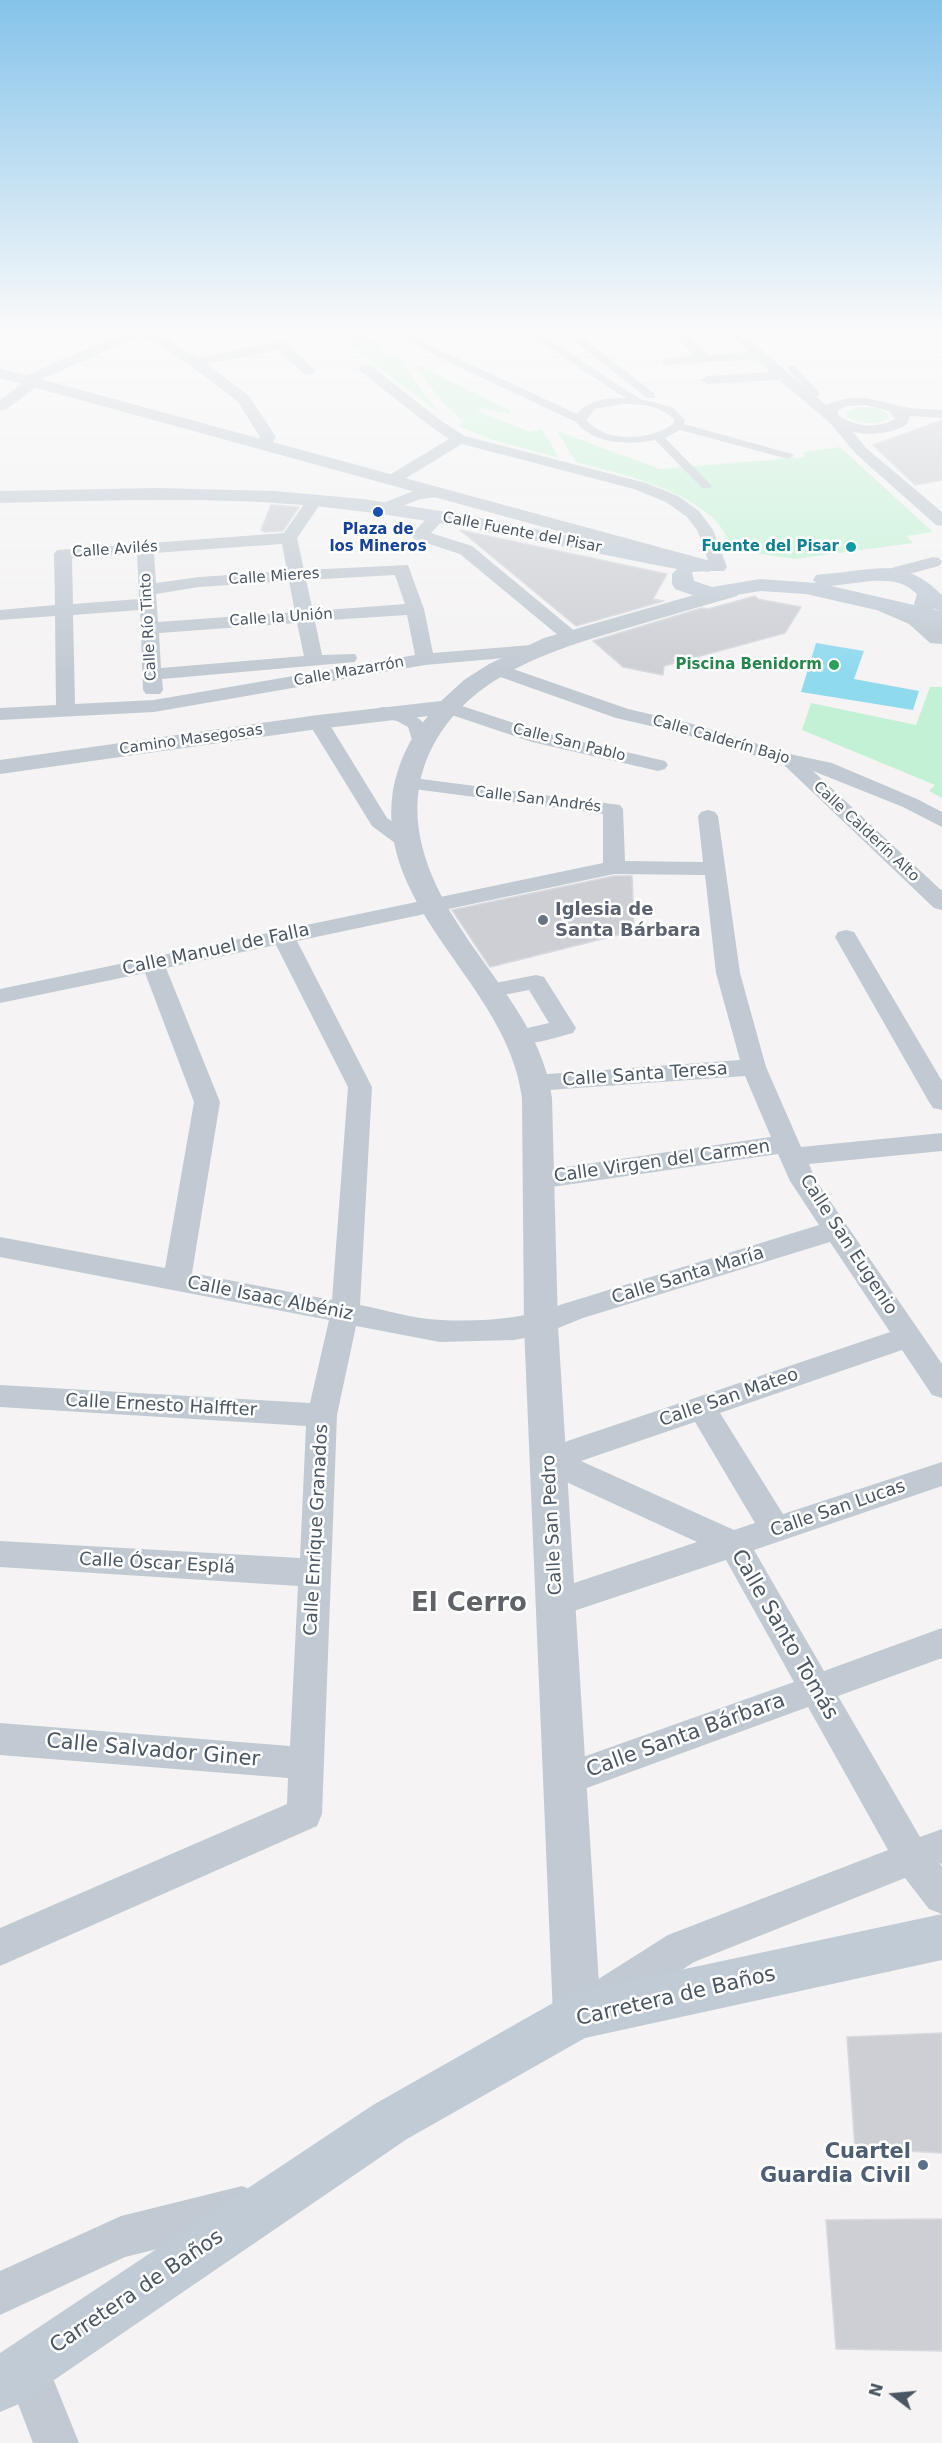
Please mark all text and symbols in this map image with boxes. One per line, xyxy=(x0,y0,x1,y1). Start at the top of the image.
marker: Plaza de los Mineros xyxy=(371,505,385,519)
street label: Calle Fuente del Pisar xyxy=(441,509,603,557)
place label: Plaza de los Mineros xyxy=(329,521,427,556)
street label: Calle Avilés xyxy=(72,538,158,562)
place label: Fuente del Pisar xyxy=(702,538,839,556)
marker: Fuente del Pisar xyxy=(844,540,858,554)
street label: Calle Mieres xyxy=(228,565,320,589)
street label: Calle Río Tinto xyxy=(137,573,161,681)
street label: Calle la Unión xyxy=(229,605,333,631)
street label: Calle Mazarrón xyxy=(292,653,406,691)
place label: Piscina Benidorm xyxy=(675,656,822,674)
marker: Piscina Benidorm xyxy=(827,658,841,672)
street label: Calle Calderín Bajo xyxy=(650,712,792,768)
street label: Calle San Pablo xyxy=(511,720,627,766)
street label: Camino Masegosas xyxy=(118,721,264,759)
street label: Calle Calderín Alto xyxy=(809,778,923,886)
street label: Calle San Andrés xyxy=(474,783,602,817)
place label: Iglesia de Santa Bárbara xyxy=(555,899,701,942)
marker: Iglesia de Santa Bárbara xyxy=(536,913,550,927)
street label: Calle Manuel de Falla xyxy=(121,920,311,980)
street label: Calle Santa Teresa xyxy=(562,1058,728,1092)
street label: Calle Virgen del Carmen xyxy=(553,1136,771,1188)
street label: Calle San Eugenio xyxy=(795,1171,901,1319)
street label: Calle Santa María xyxy=(609,1243,767,1309)
street label: Calle Isaac Albéniz xyxy=(185,1272,355,1326)
street label: Calle San Mateo xyxy=(657,1364,801,1432)
street label: Calle Ernesto Halffter xyxy=(65,1390,257,1422)
street label: Calle Enrique Granados xyxy=(301,1424,333,1636)
street label: Calle San Pedro xyxy=(539,1454,567,1596)
street label: Calle San Lucas xyxy=(768,1476,908,1542)
street label: Calle Santo Tomás xyxy=(725,1545,843,1725)
street label: Calle Óscar Esplá xyxy=(78,1549,236,1579)
district label: El Cerro xyxy=(411,1588,527,1620)
street label: Calle Santa Bárbara xyxy=(583,1688,789,1784)
street label: Calle Salvador Giner xyxy=(45,1729,261,1773)
street label: Carretera de Baños xyxy=(574,1962,778,2032)
place label: Cuartel Guardia Civil xyxy=(760,2140,911,2190)
marker: Cuartel Guardia Civil xyxy=(916,2158,930,2172)
street label: Carretera de Baños xyxy=(46,2225,228,2359)
north arrow xyxy=(864,2365,924,2425)
text: N xyxy=(865,2381,887,2399)

